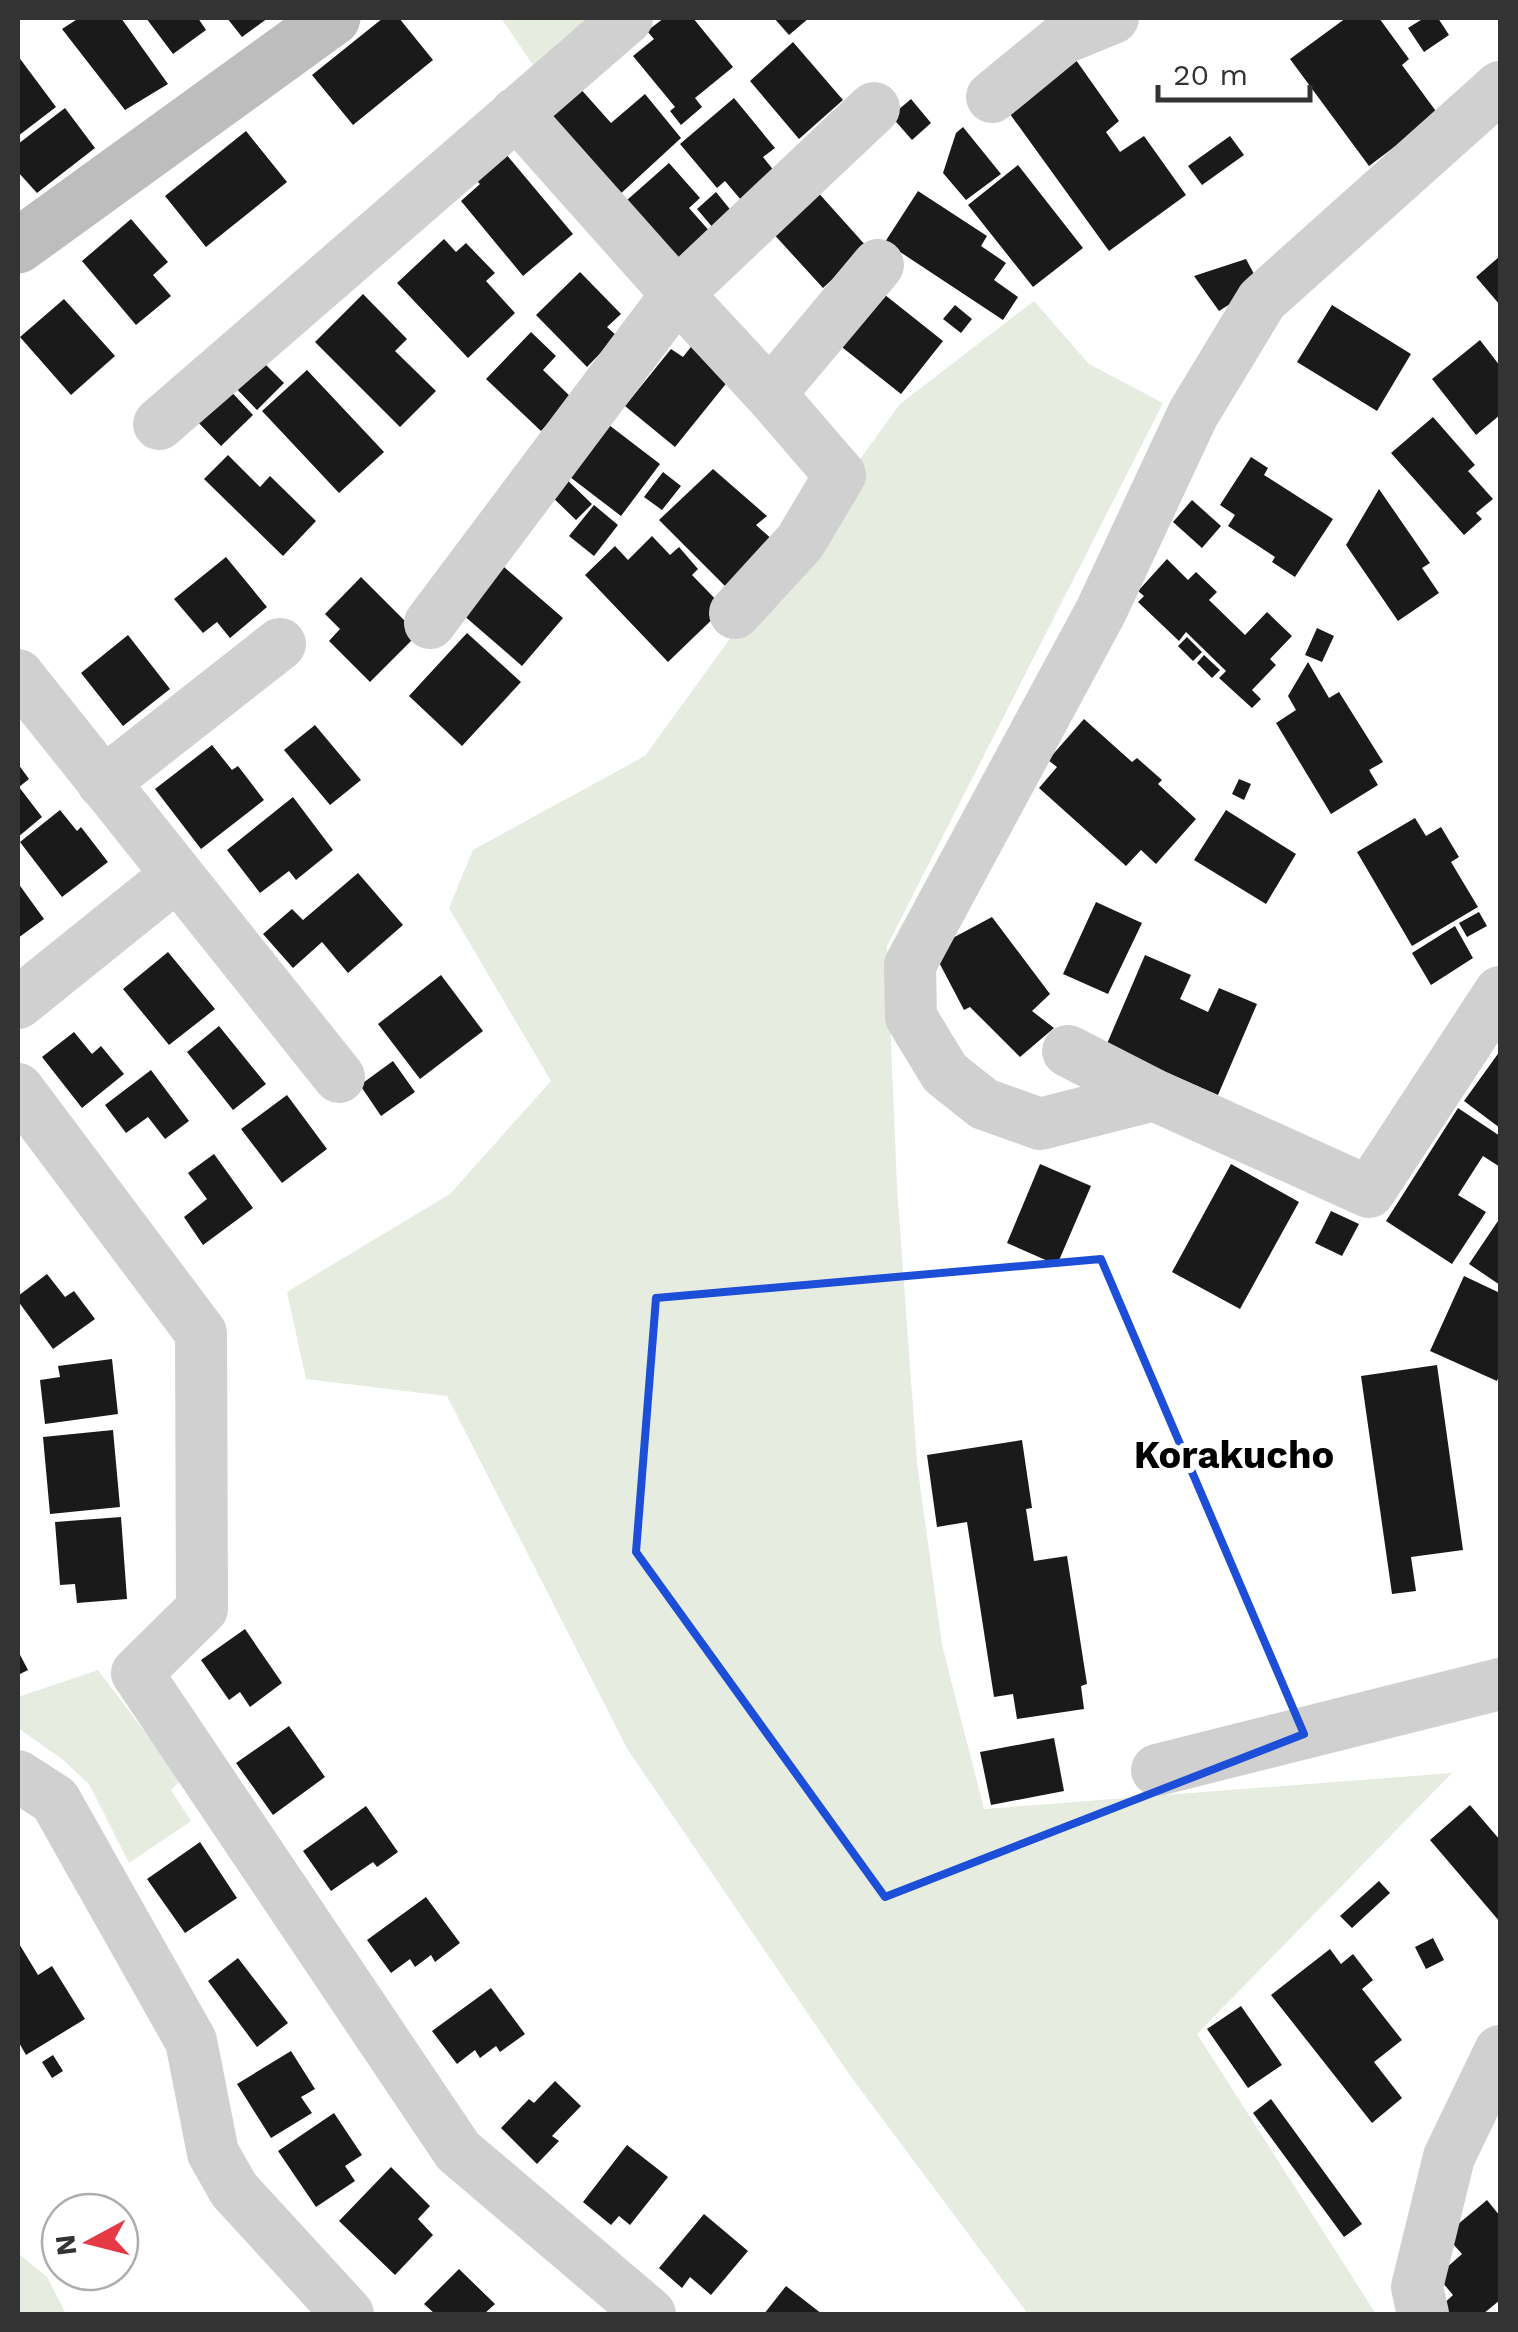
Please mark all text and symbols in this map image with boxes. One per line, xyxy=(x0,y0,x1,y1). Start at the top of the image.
scale bar xyxy=(1158,40,1310,102)
text: 20 m xyxy=(1173,57,1248,92)
district label: Korakucho xyxy=(1134,1433,1334,1477)
north arrow xyxy=(40,2192,140,2292)
text: N xyxy=(48,2233,83,2257)

